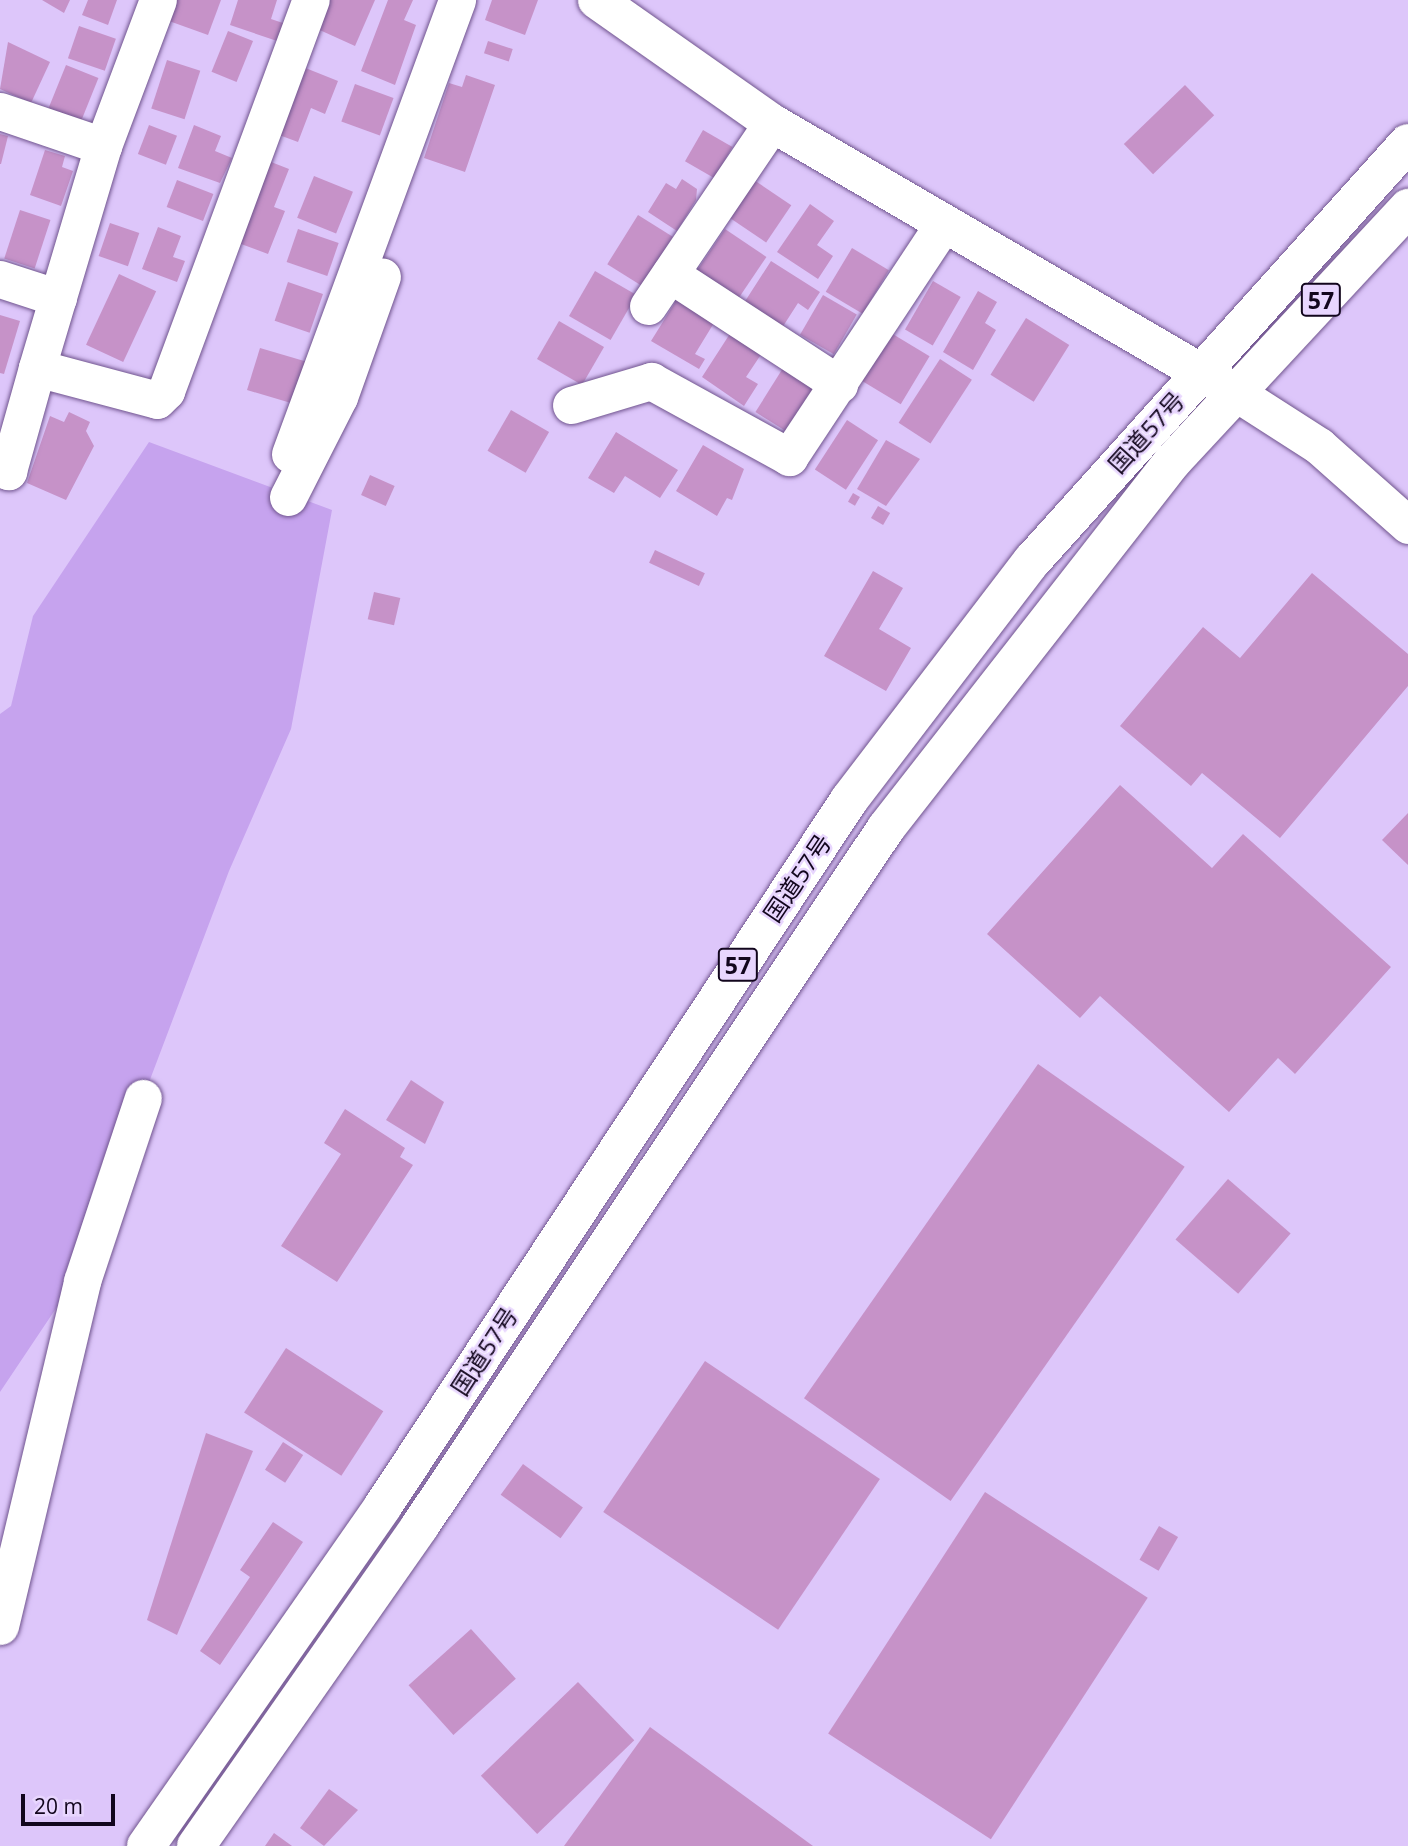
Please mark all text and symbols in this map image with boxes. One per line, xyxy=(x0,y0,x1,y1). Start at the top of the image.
road number: 57 xyxy=(1300,280,1342,320)
street label: 国道57号 xyxy=(1102,385,1190,479)
street label: 国道57号 xyxy=(757,829,837,927)
road number: 57 xyxy=(717,946,759,984)
street label: 国道57号 xyxy=(445,1301,523,1401)
scale bar xyxy=(24,1780,119,1824)
text: 20 m xyxy=(34,1792,83,1820)

